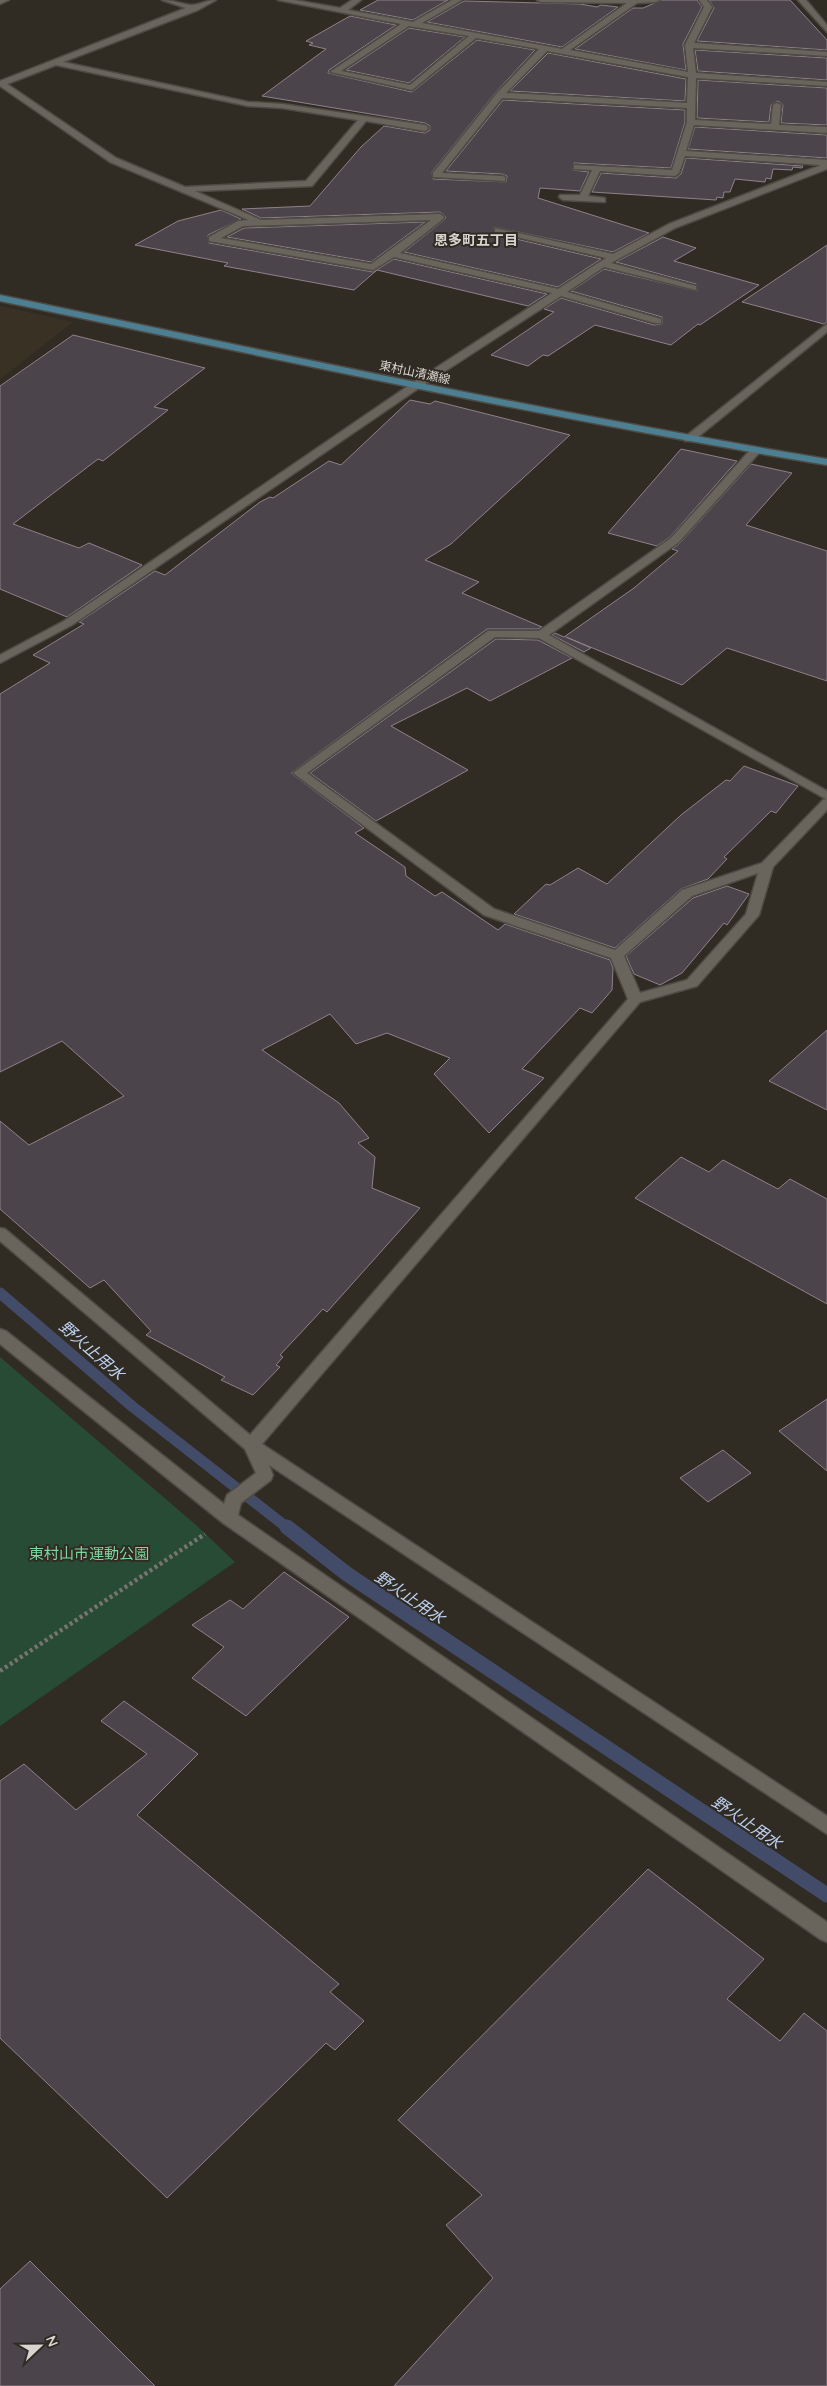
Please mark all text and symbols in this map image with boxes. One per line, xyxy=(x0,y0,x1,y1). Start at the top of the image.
district label: 恩多町五丁目 xyxy=(434,231,518,249)
street label: 東村山清瀬線 xyxy=(378,357,452,387)
water label: 野火止用水 xyxy=(55,1316,130,1385)
park label: 東村山市運動公園 xyxy=(29,1544,149,1563)
water label: 野火止用水 xyxy=(371,1566,450,1629)
water label: 野火止用水 xyxy=(708,1791,787,1854)
north arrow xyxy=(15,2321,65,2371)
text: N xyxy=(42,2333,62,2349)

